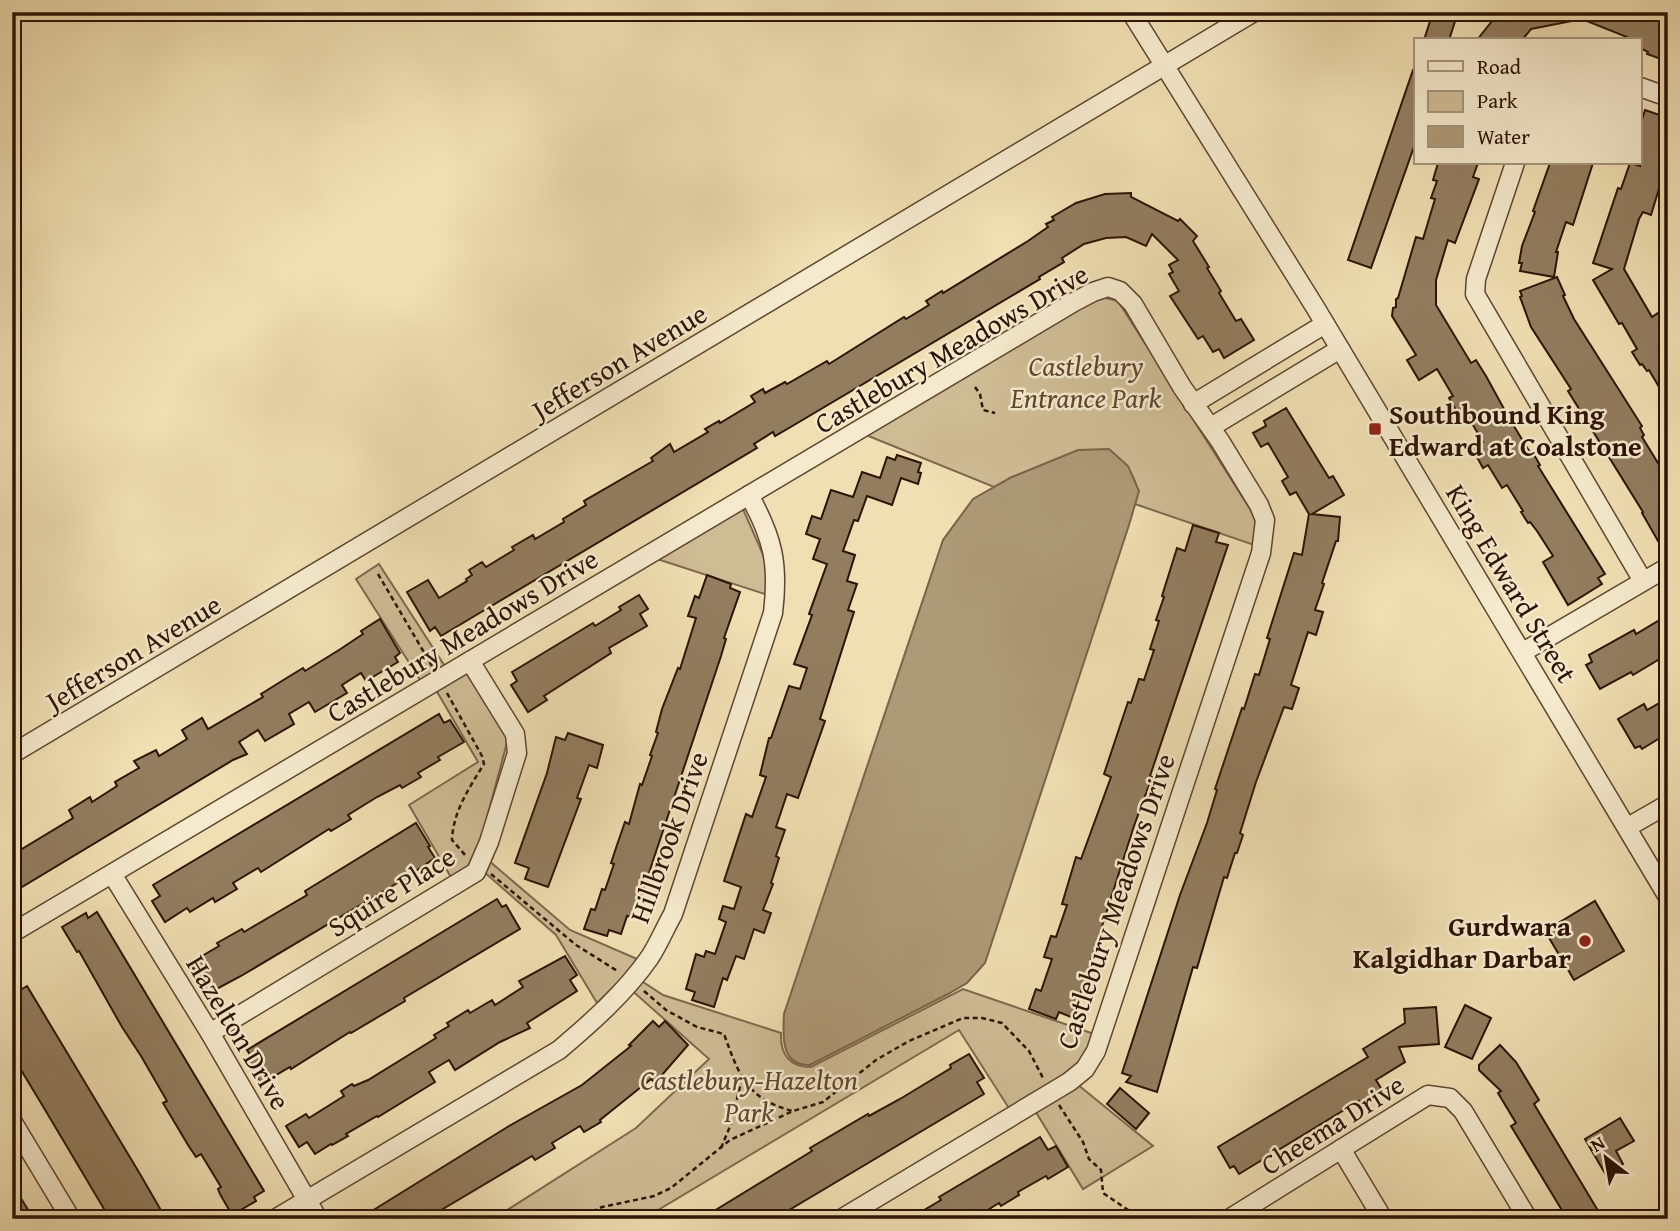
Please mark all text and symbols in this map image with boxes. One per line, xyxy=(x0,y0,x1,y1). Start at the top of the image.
legend xyxy=(1414,38,1642,164)
text: Road xyxy=(1477,51,1522,82)
text: Park xyxy=(1477,85,1518,116)
text: Water xyxy=(1477,121,1530,152)
street label: Castlebury Meadows Drive xyxy=(807,253,1095,443)
street label: Jefferson Avenue xyxy=(521,292,714,431)
park label: Castlebury Entrance Park xyxy=(1010,345,1162,418)
place label: Southbound King Edward at Coalstone xyxy=(1389,393,1642,466)
marker: Southbound King Edward at Coalstone xyxy=(1367,421,1383,437)
street label: King Edward Street xyxy=(1436,476,1588,690)
street label: Castlebury Meadows Drive xyxy=(319,538,605,732)
street label: Jefferson Avenue xyxy=(35,583,228,722)
street label: Hillbrook Drive xyxy=(618,746,718,928)
street label: Castlebury Meadows Drive xyxy=(1045,748,1185,1054)
street label: Squire Place xyxy=(319,836,463,946)
place label: Gurdwara Kalgidhar Darbar xyxy=(1353,905,1572,978)
marker: Gurdwara Kalgidhar Darbar xyxy=(1577,933,1593,949)
street label: Hazelton Drive xyxy=(177,947,301,1117)
park label: Castlebury-Hazelton Park xyxy=(640,1059,858,1132)
street label: Cheema Drive xyxy=(1252,1064,1412,1184)
north arrow xyxy=(1572,1122,1642,1192)
text: N xyxy=(1585,1128,1610,1159)

